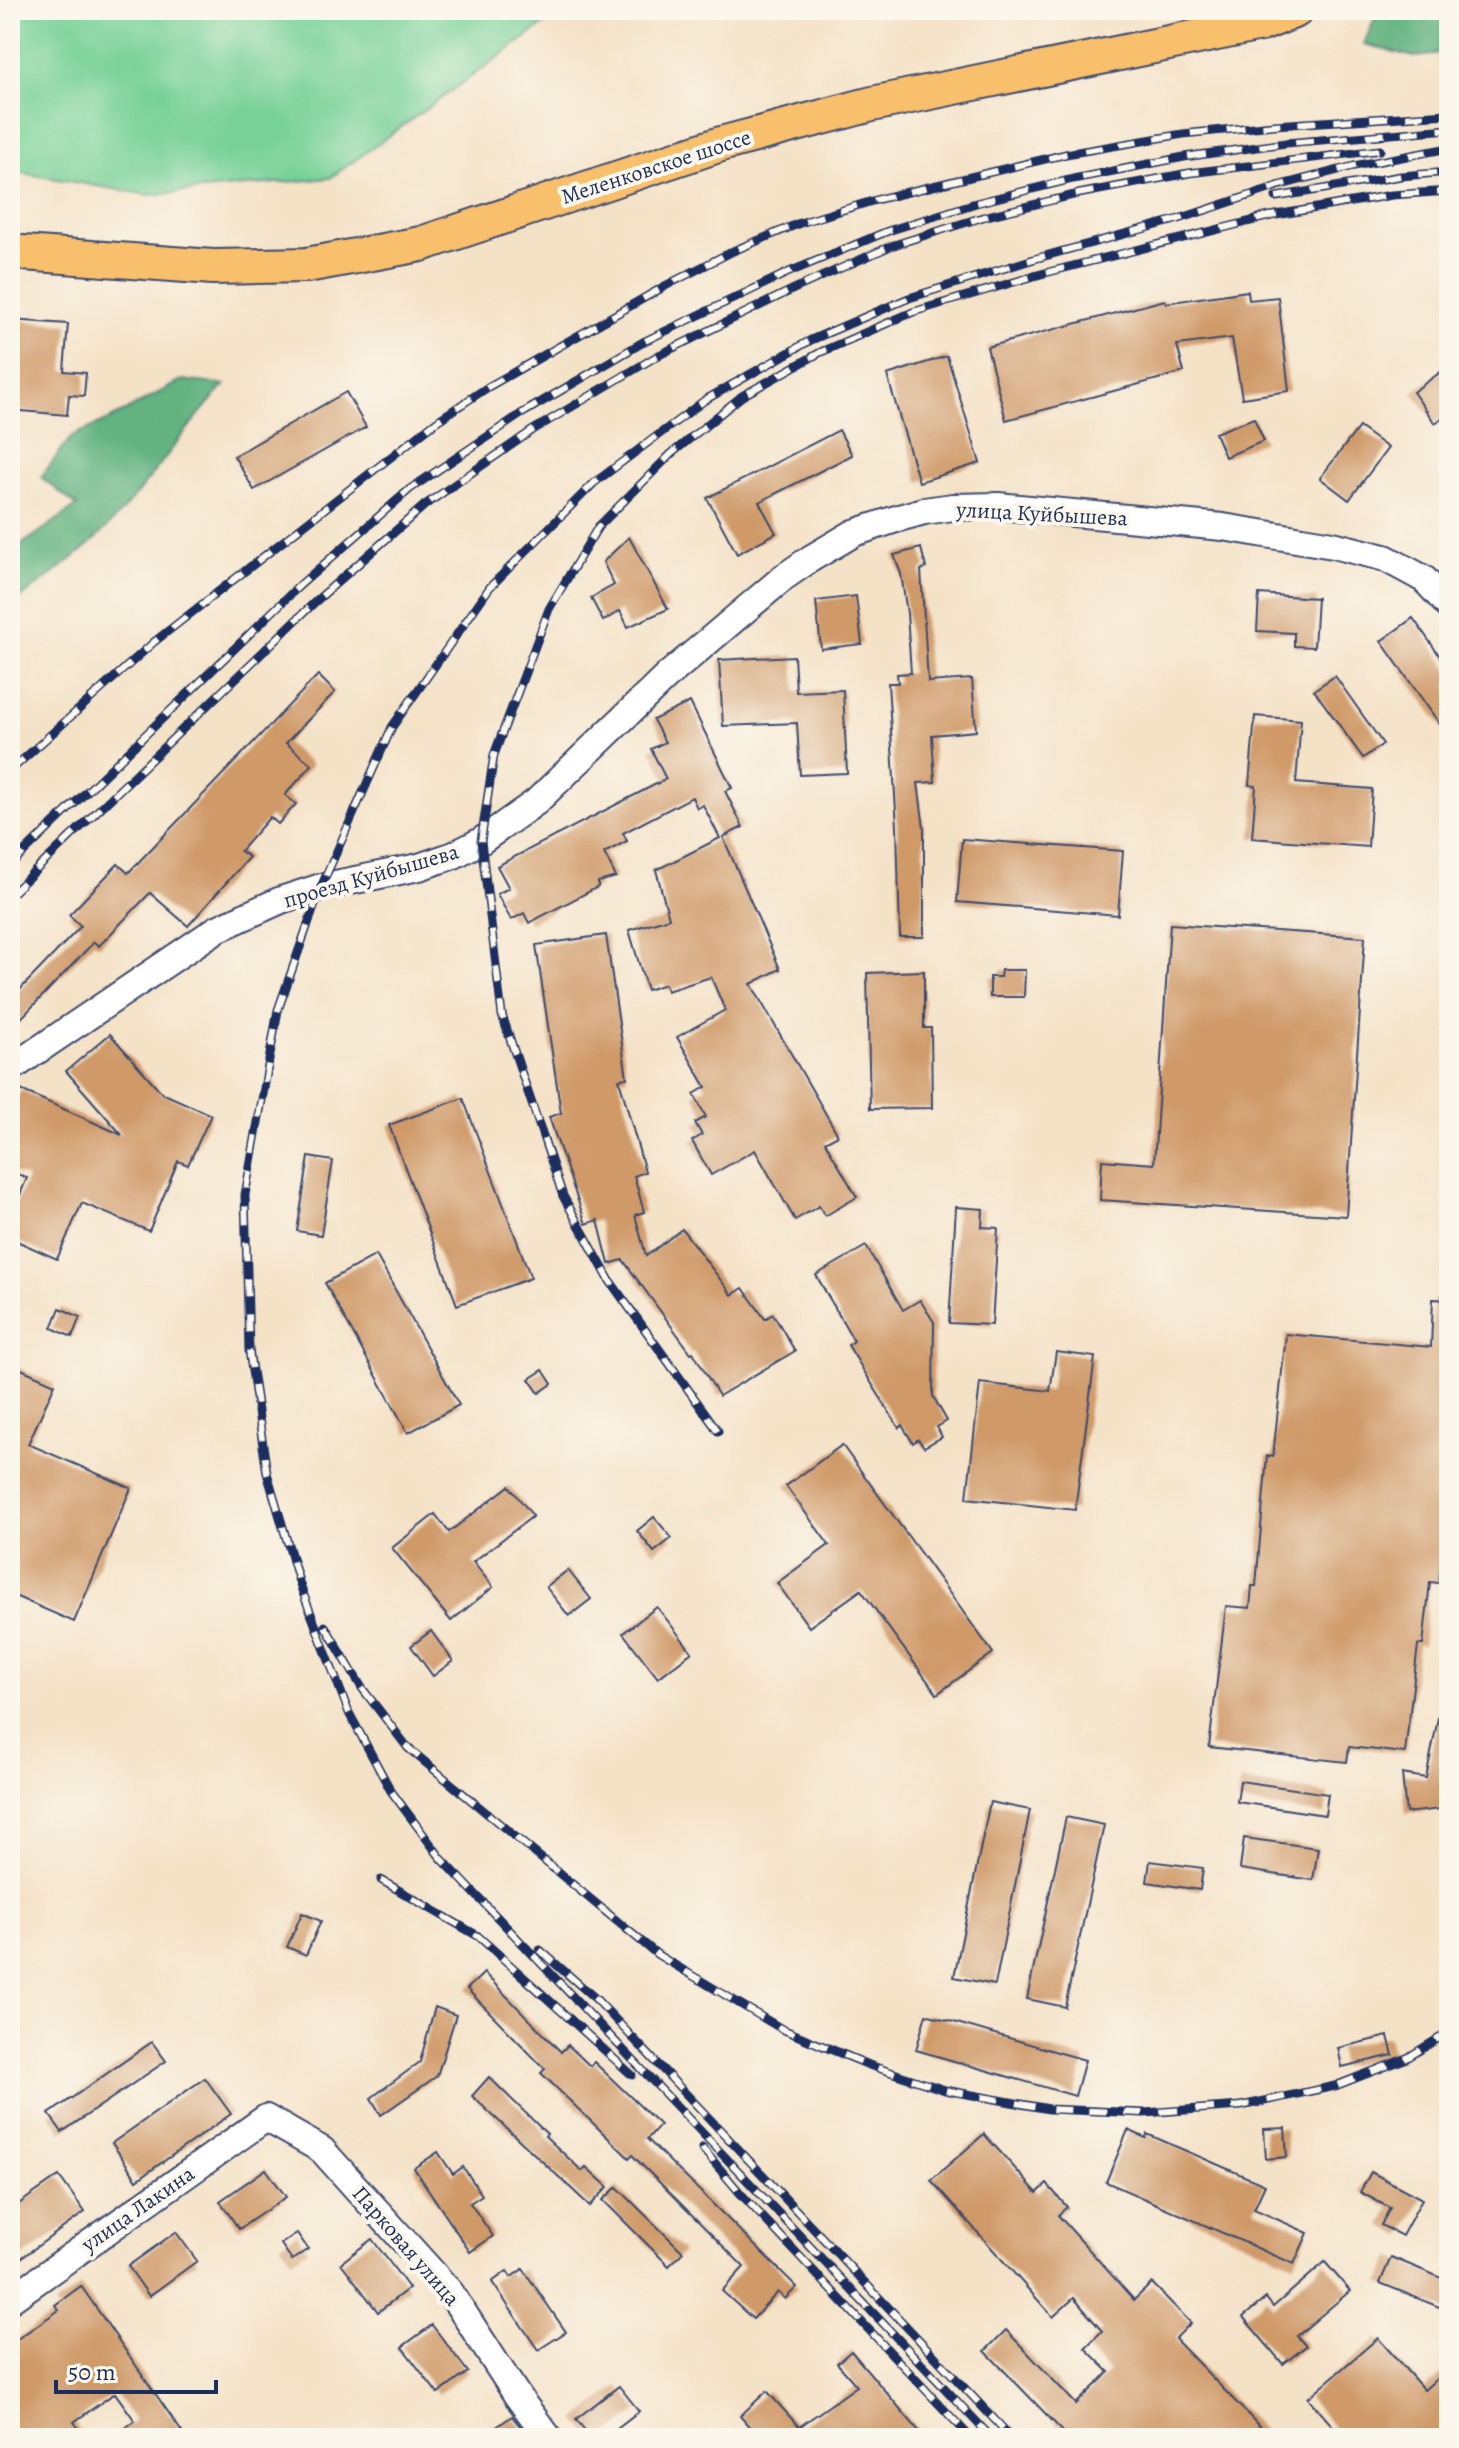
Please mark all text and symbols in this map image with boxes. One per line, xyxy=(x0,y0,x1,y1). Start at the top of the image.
street label: Меленковское шоссе xyxy=(557,122,755,212)
street label: улица Куйбышева xyxy=(955,494,1129,534)
street label: проезд Куйбышева xyxy=(280,836,463,915)
street label: улица Лакина xyxy=(75,2158,201,2260)
street label: Парковая улица xyxy=(345,2179,467,2313)
scale bar xyxy=(56,2344,216,2394)
text: 50 m xyxy=(68,2356,116,2388)

